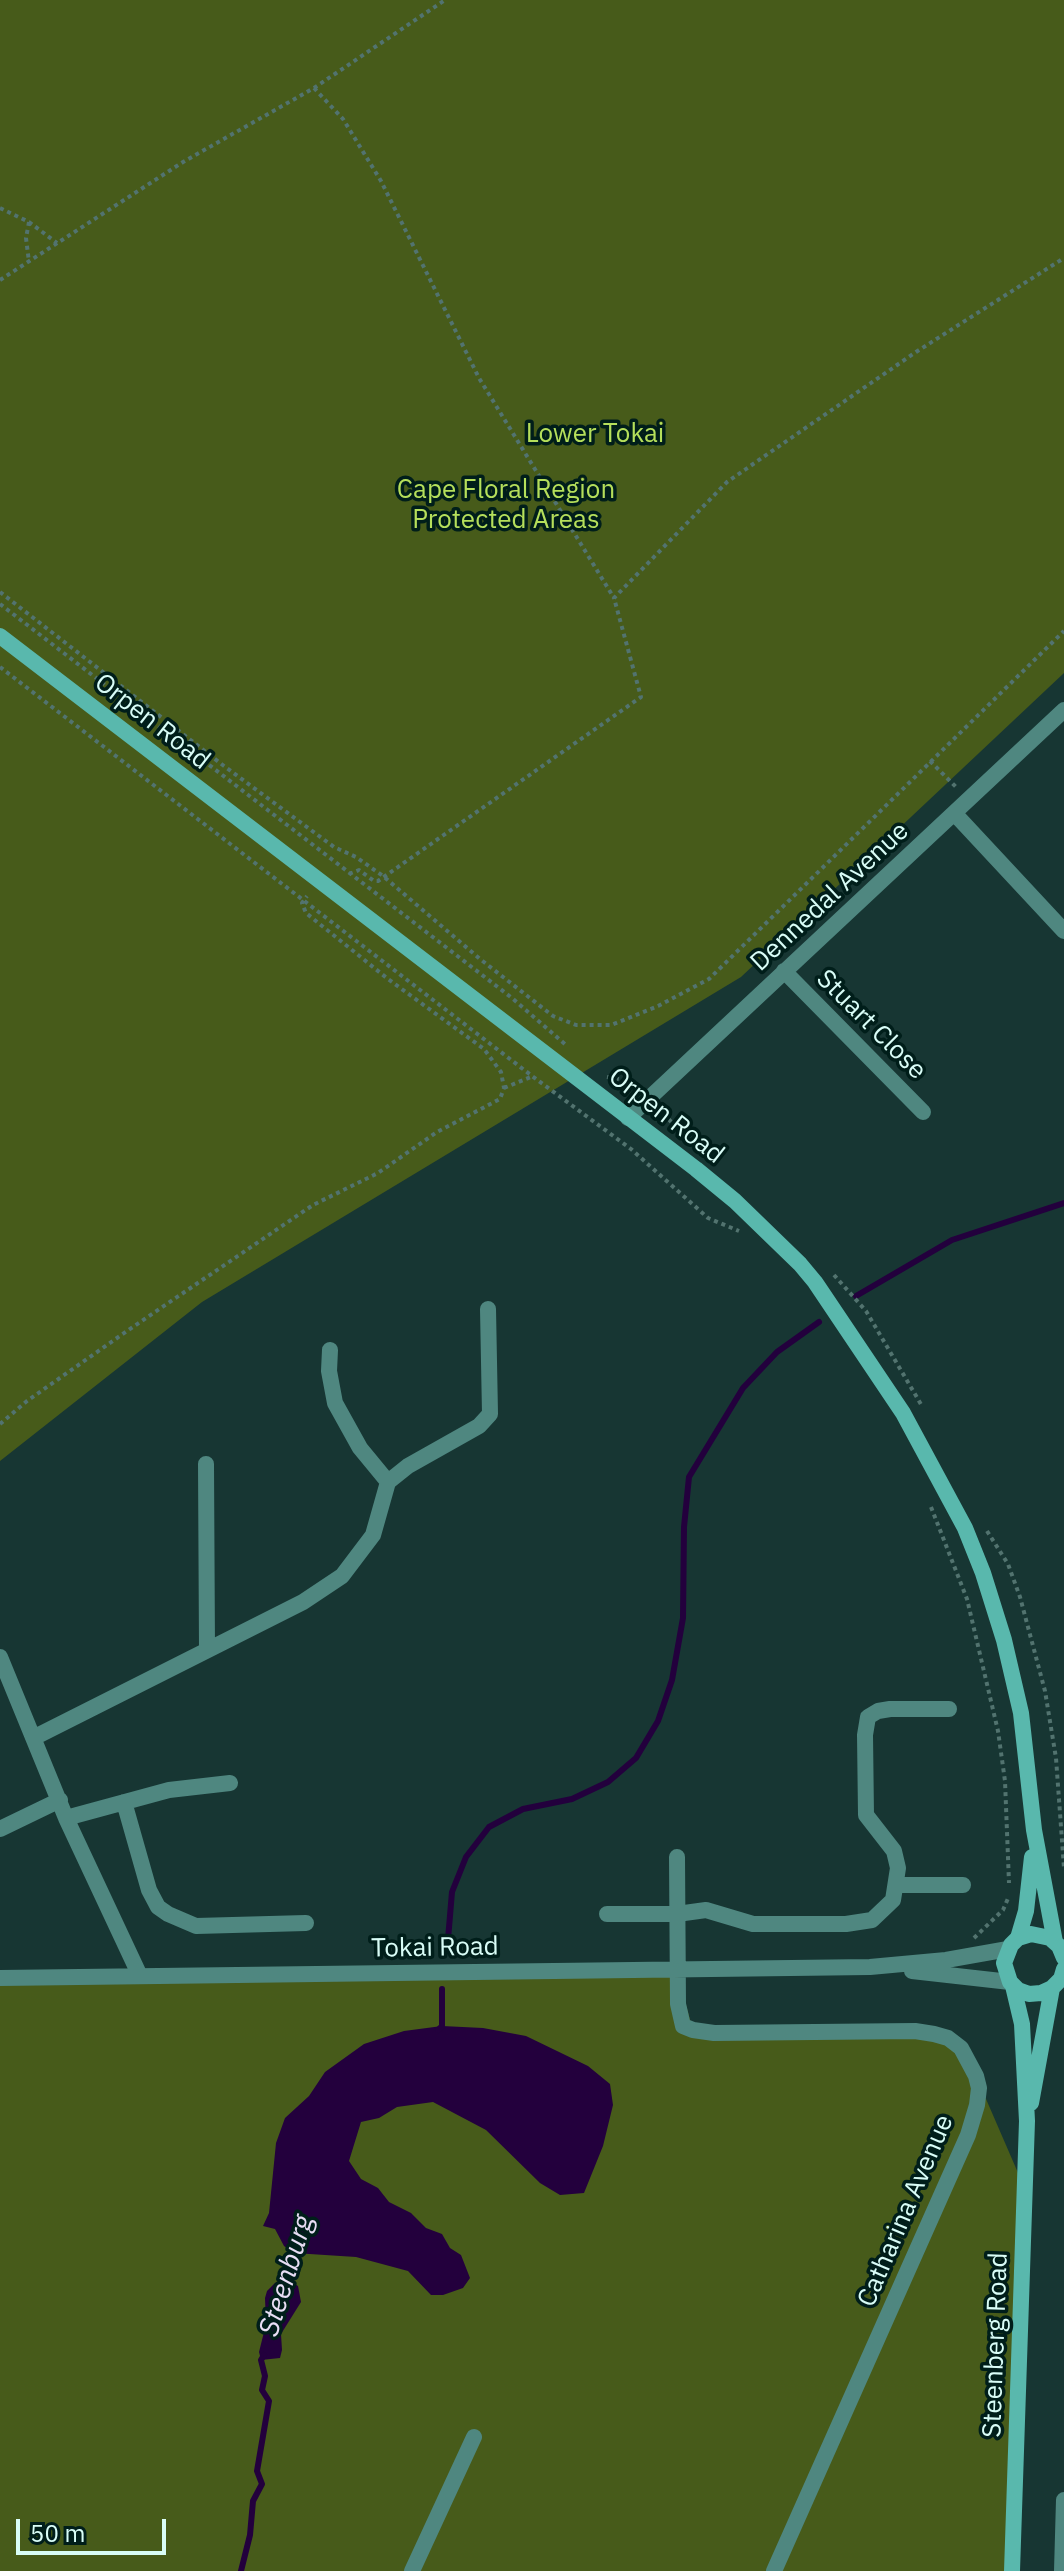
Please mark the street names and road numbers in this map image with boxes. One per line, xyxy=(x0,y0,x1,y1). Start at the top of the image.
street label: Orpen Road xyxy=(88,667,216,777)
street label: Dennedal Avenue xyxy=(745,816,915,978)
street label: Stuart Close xyxy=(810,964,932,1086)
street label: Orpen Road xyxy=(602,1061,730,1171)
street label: Tokai Road xyxy=(371,1931,499,1965)
street label: Catharina Avenue xyxy=(852,2110,960,2312)
street label: Steenberg Road xyxy=(977,2252,1015,2438)

